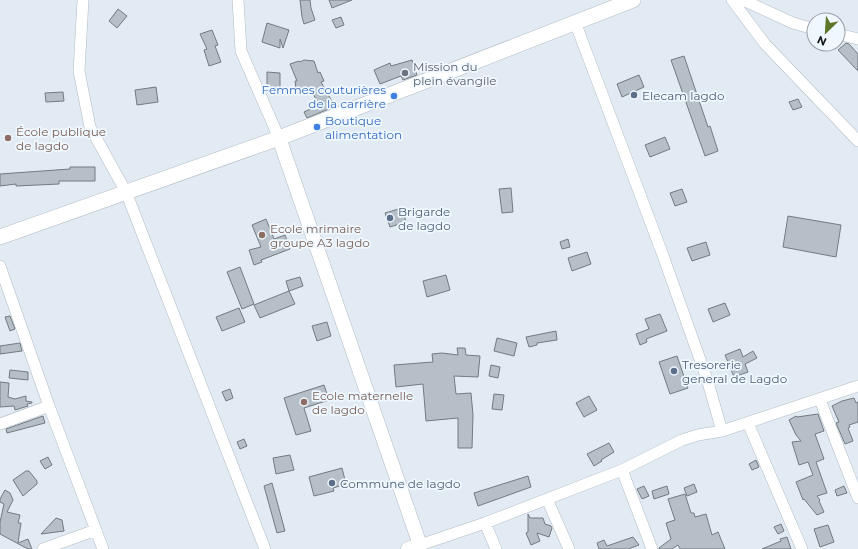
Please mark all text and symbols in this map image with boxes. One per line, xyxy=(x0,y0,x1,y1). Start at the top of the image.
north arrow xyxy=(806,12,846,52)
text: N xyxy=(815,33,829,49)
place label: Mission du plein évangile xyxy=(413,59,497,88)
marker: Mission du plein évangile xyxy=(400,68,410,78)
place label: Femmes couturières de la carrière xyxy=(262,82,386,111)
place label: Elecam lagdo xyxy=(642,88,724,103)
marker: Elecam lagdo xyxy=(629,90,639,100)
marker: Femmes couturières de la carrière xyxy=(389,91,399,101)
place label: Boutique alimentation xyxy=(325,113,402,142)
marker: Boutique alimentation xyxy=(312,122,322,132)
place label: École publique de lagdo xyxy=(16,124,106,153)
marker: École publique de lagdo xyxy=(3,133,13,143)
place label: Brigarde de lagdo xyxy=(398,204,451,233)
marker: Brigarde de lagdo xyxy=(385,213,395,223)
place label: Ecole mrimaire groupe A3 lagdo xyxy=(270,221,370,250)
marker: Ecole mrimaire groupe A3 lagdo xyxy=(257,230,267,240)
place label: Tresorerie general de Lagdo xyxy=(682,357,787,386)
marker: Tresorerie general de Lagdo xyxy=(669,366,679,376)
place label: Ecole maternelle de lagdo xyxy=(312,388,413,417)
marker: Ecole maternelle de lagdo xyxy=(299,397,309,407)
place label: Commune de lagdo xyxy=(340,476,461,491)
marker: Commune de lagdo xyxy=(327,478,337,488)

